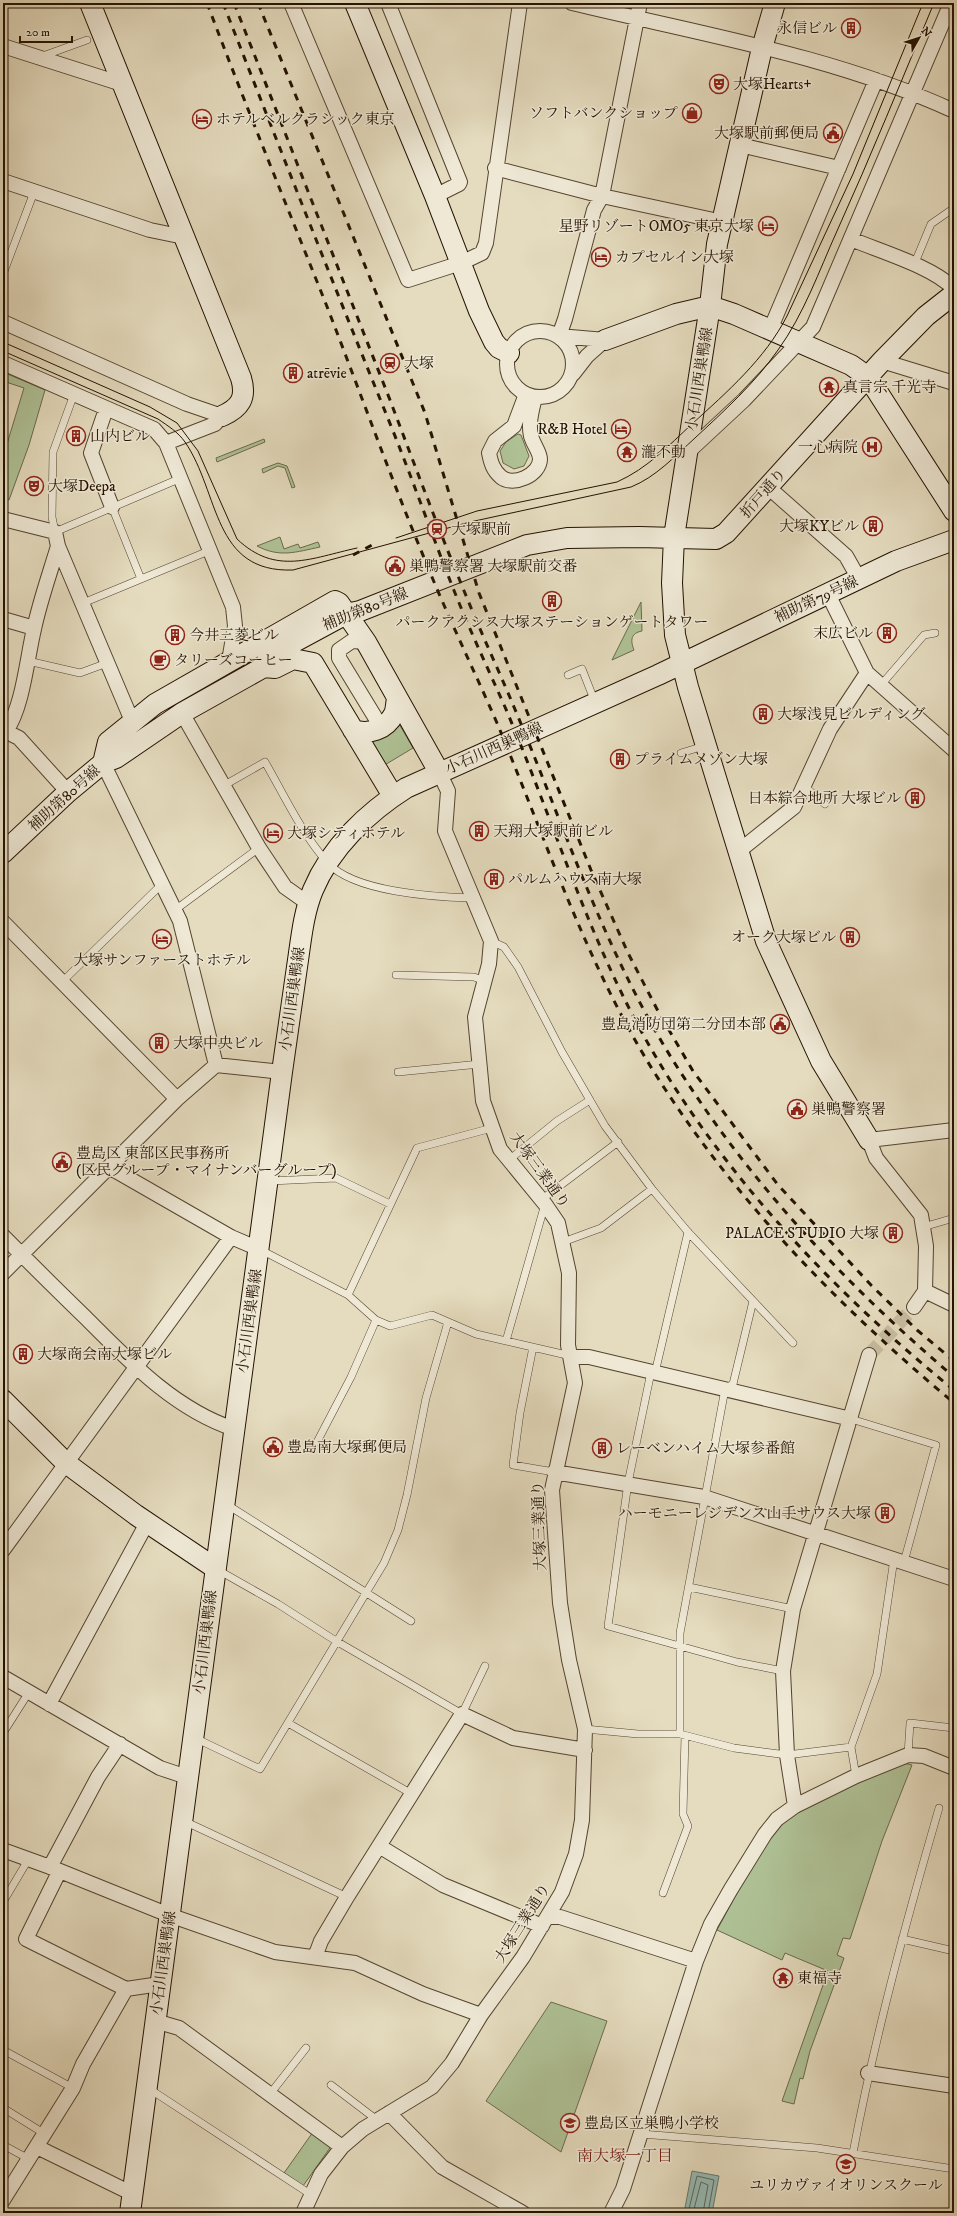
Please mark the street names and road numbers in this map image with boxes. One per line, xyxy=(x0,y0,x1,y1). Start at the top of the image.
street label: 小石川西巣鴨線 xyxy=(682,326,717,432)
street label: 折戸通り xyxy=(736,465,791,522)
street label: 補助第79号線 xyxy=(771,572,861,627)
street label: 補助第80号線 xyxy=(320,584,411,635)
street label: 小石川西巣鴨線 xyxy=(442,718,546,778)
street label: 補助第80号線 xyxy=(24,761,104,836)
street label: 小石川西巣鴨線 xyxy=(276,946,309,1052)
street label: 大塚三業通り xyxy=(505,1128,574,1212)
street label: 小石川西巣鴨線 xyxy=(233,1268,266,1374)
street label: 大塚三業通り xyxy=(528,1481,551,1571)
street label: 小石川西巣鴨線 xyxy=(190,1589,221,1695)
street label: 大塚三業通り xyxy=(491,1880,554,1966)
street label: 小石川西巣鴨線 xyxy=(147,1910,180,2016)

